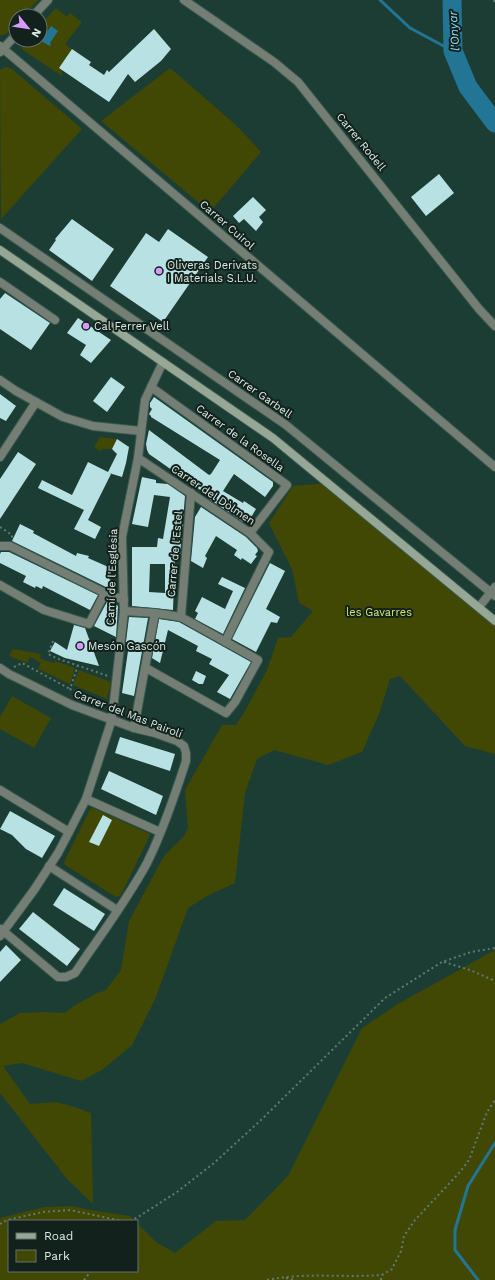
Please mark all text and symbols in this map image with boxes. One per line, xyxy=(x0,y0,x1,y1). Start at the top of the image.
north arrow xyxy=(8,8,48,48)
water label: l'Onyar xyxy=(446,9,462,52)
text: N xyxy=(29,26,44,40)
street label: Carrer Rodell xyxy=(334,110,389,174)
street label: Carrer Cuirol xyxy=(197,198,258,253)
place label: Oliveras Derivats I Materials S.L.U. xyxy=(167,259,258,285)
marker: Oliveras Derivats I Materials S.L.U. xyxy=(154,266,164,276)
place label: Cal Ferrer Vell xyxy=(94,320,170,333)
marker: Cal Ferrer Vell xyxy=(81,321,91,331)
street label: Carrer Garbell xyxy=(225,367,295,421)
street label: Carrer de la Rosella xyxy=(193,402,287,474)
street label: Carrer del Dòlmen xyxy=(169,462,257,528)
street label: Carrer de l'Estel xyxy=(165,510,185,598)
street label: Camí de l'Església xyxy=(104,528,120,626)
park label: les Gavarres xyxy=(346,606,412,619)
place label: Mesón Gascón xyxy=(88,640,166,653)
marker: Mesón Gascón xyxy=(75,641,85,651)
street label: Carrer del Mas Pairolí xyxy=(72,687,184,741)
legend xyxy=(8,1220,138,1272)
text: Road xyxy=(44,1229,73,1243)
text: Park xyxy=(44,1249,70,1263)

